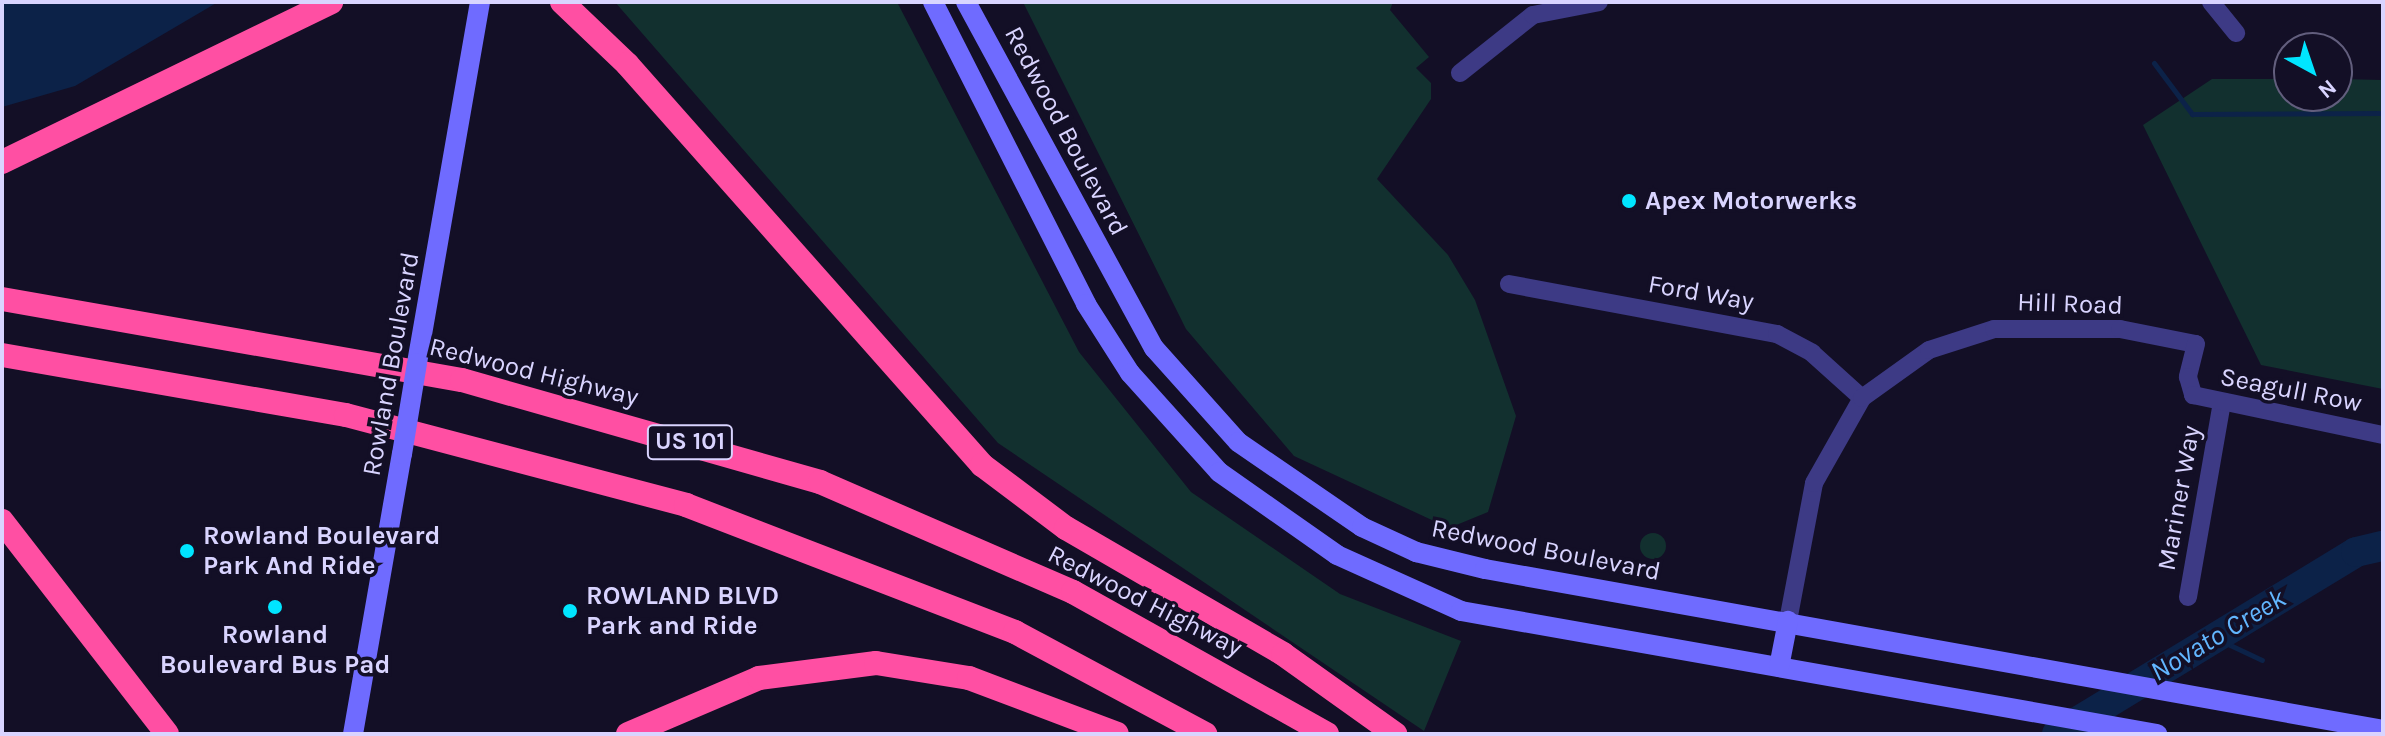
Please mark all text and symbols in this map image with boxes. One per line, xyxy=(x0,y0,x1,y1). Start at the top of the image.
street label: Redwood Boulevard xyxy=(998,21,1134,241)
north arrow xyxy=(2273,32,2353,112)
text: N xyxy=(2313,74,2342,104)
place label: Apex Motorwerks xyxy=(1645,185,1857,217)
marker: Apex Motorwerks xyxy=(1620,192,1638,210)
street label: Rowland Boulevard xyxy=(356,250,426,478)
street label: Ford Way xyxy=(1646,268,1756,318)
street label: Hill Road xyxy=(2017,287,2123,321)
street label: Redwood Highway xyxy=(426,331,642,413)
street label: Seagull Row xyxy=(2218,361,2364,419)
road number: US 101 xyxy=(646,422,734,462)
street label: Mariner Way xyxy=(2151,423,2207,573)
street label: Redwood Boulevard xyxy=(1429,513,1663,587)
place label: Rowland Boulevard Park And Ride xyxy=(203,520,440,582)
street label: Redwood Highway xyxy=(1042,538,1248,664)
marker: Rowland Boulevard Park And Ride xyxy=(178,542,196,560)
place label: ROWLAND BLVD Park and Ride xyxy=(586,580,779,642)
water label: Novato Creek xyxy=(2144,581,2292,689)
marker: Rowland Boulevard Bus Pad xyxy=(266,598,284,616)
marker: ROWLAND BLVD Park and Ride xyxy=(561,602,579,620)
place label: Rowland Boulevard Bus Pad xyxy=(160,619,390,680)

